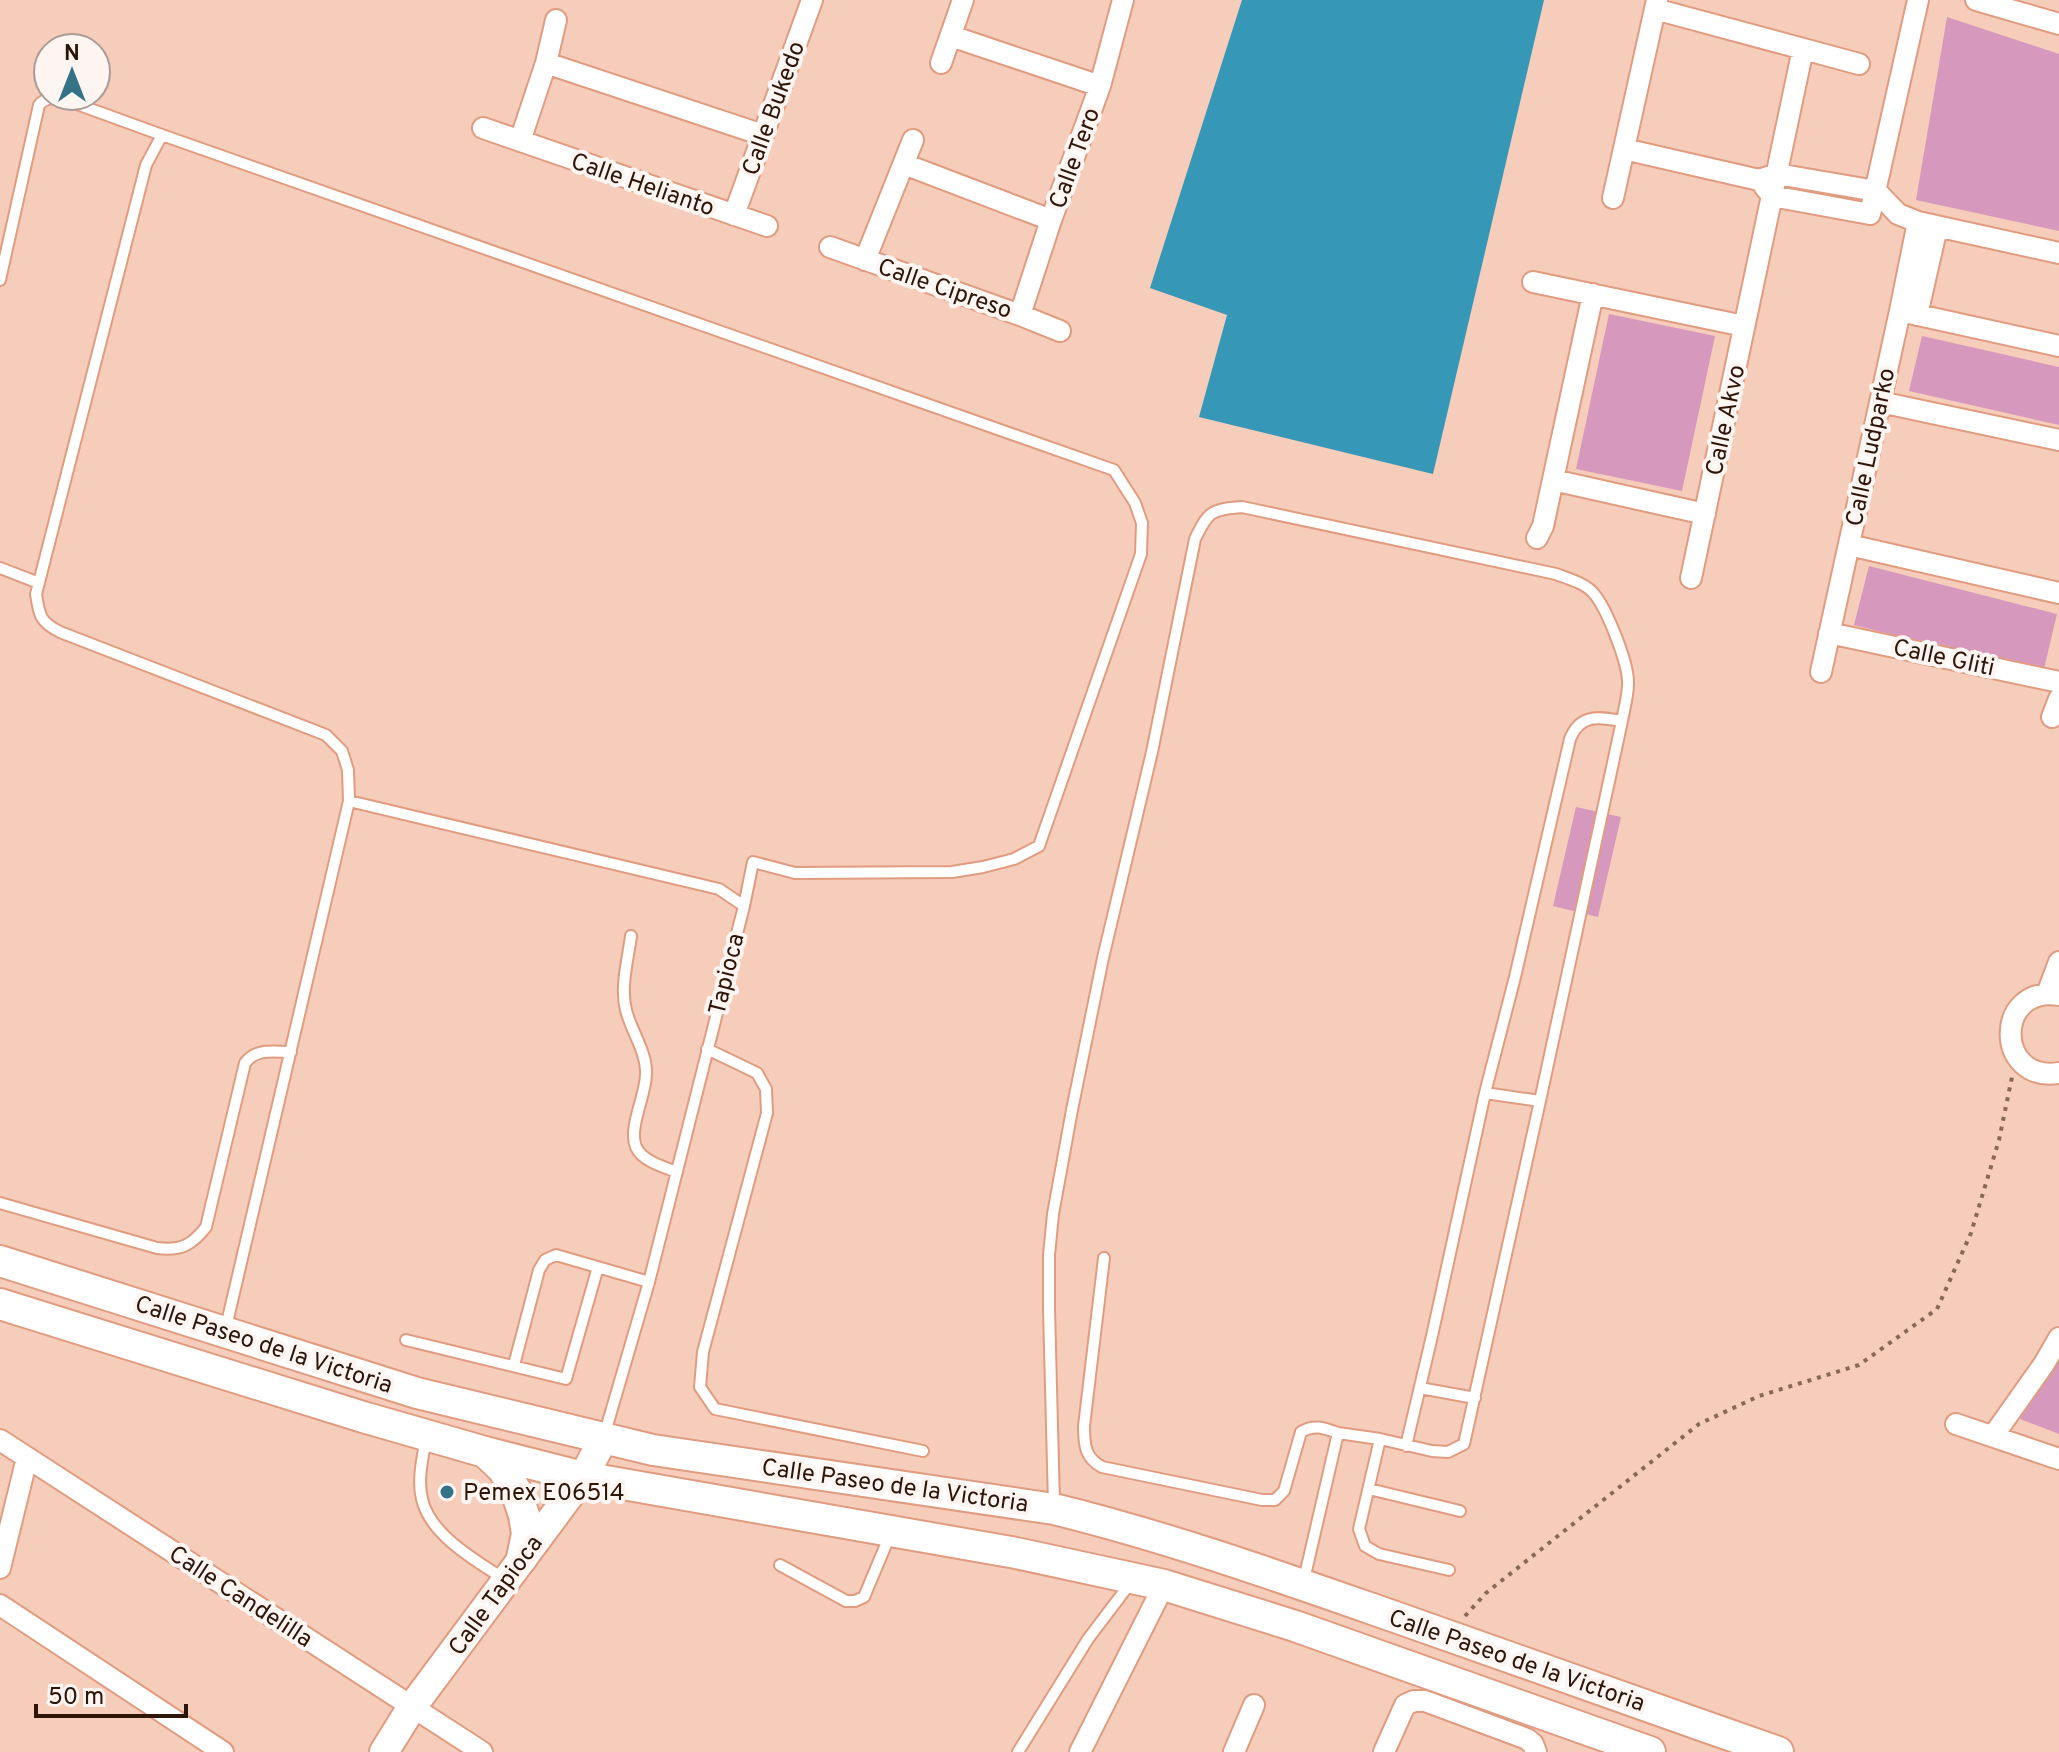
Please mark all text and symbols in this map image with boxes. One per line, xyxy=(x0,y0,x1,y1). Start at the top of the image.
north arrow xyxy=(32,32,112,112)
street label: Calle Bukedo xyxy=(737,37,813,180)
text: N xyxy=(64,41,80,68)
street label: Calle Tero xyxy=(1044,104,1108,213)
street label: Calle Helianto xyxy=(567,147,718,224)
street label: Calle Cipreso xyxy=(873,253,1015,327)
street label: Calle Akvo xyxy=(1701,362,1753,479)
street label: Calle Ludparko xyxy=(1841,366,1903,529)
street label: Calle Gliti xyxy=(1890,634,1997,684)
street label: Tapioca xyxy=(703,930,753,1018)
street label: Calle Paseo de la Victoria xyxy=(131,1290,396,1402)
street label: Calle Paseo de la Victoria xyxy=(759,1453,1030,1521)
place label: Pemex E06514 xyxy=(463,1479,625,1509)
marker: Pemex E06514 xyxy=(438,1483,456,1501)
street label: Calle Tapioca xyxy=(443,1530,550,1662)
street label: Calle Candelilla xyxy=(162,1540,318,1655)
street label: Calle Paseo de la Victoria xyxy=(1384,1604,1648,1720)
scale bar xyxy=(36,1668,186,1718)
text: 50 m xyxy=(48,1683,104,1713)

